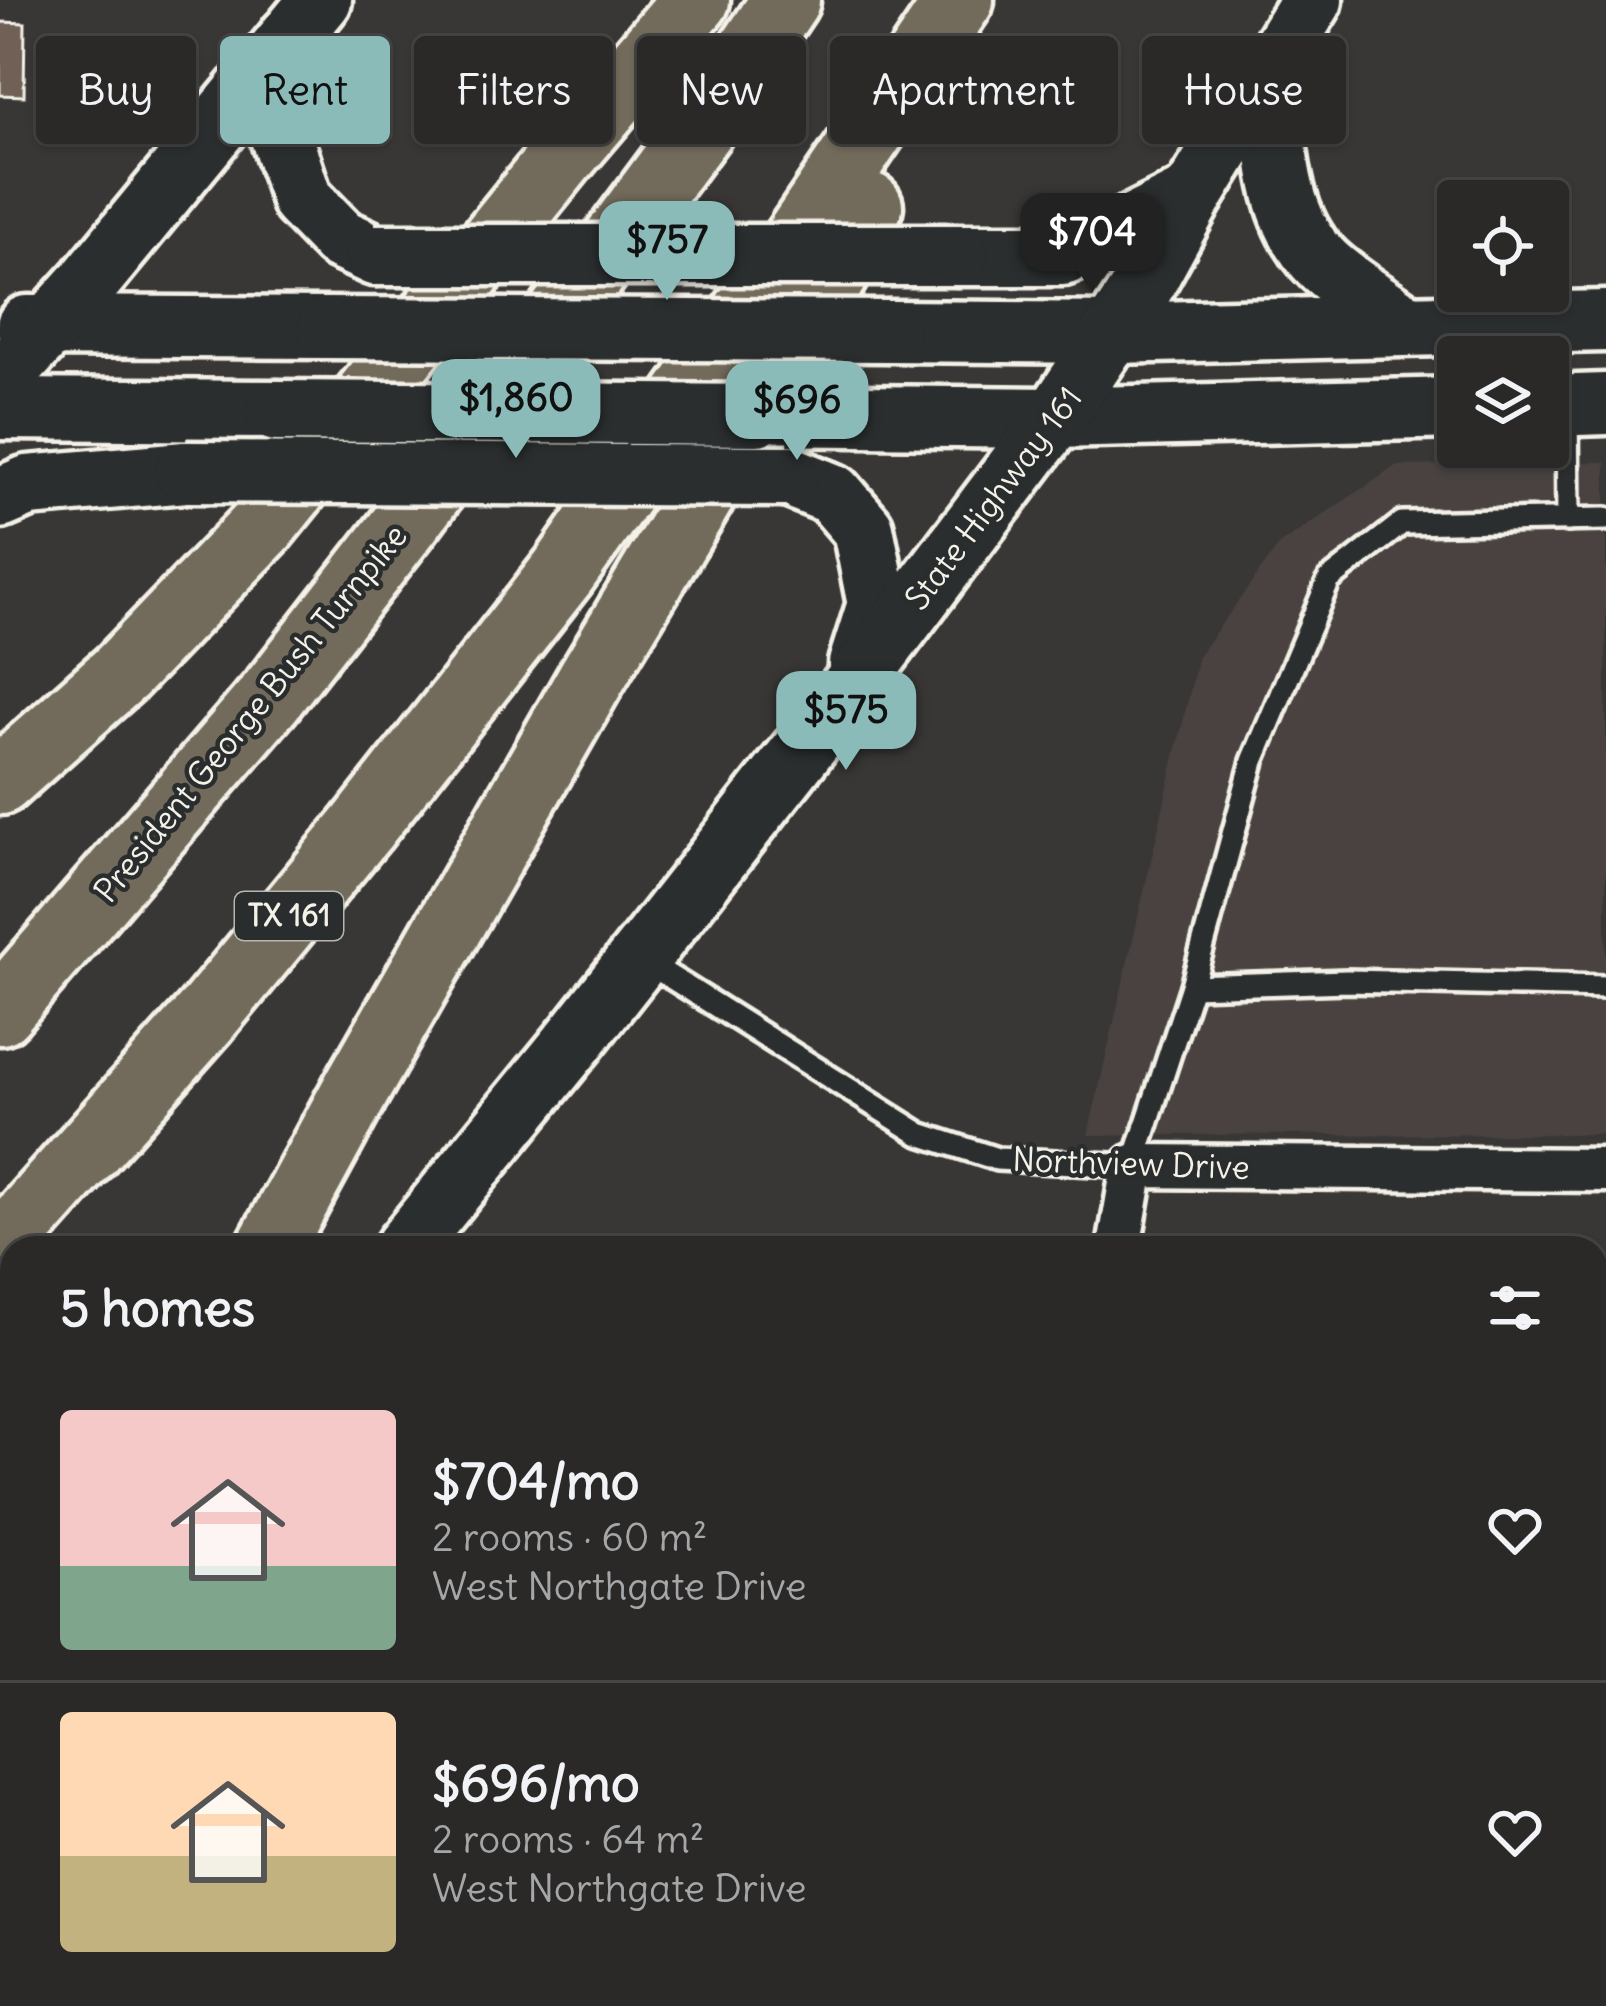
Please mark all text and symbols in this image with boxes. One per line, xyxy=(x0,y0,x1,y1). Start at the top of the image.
chip: Buy xyxy=(36,36,196,144)
chip: Rent xyxy=(220,36,390,144)
chip: Filters xyxy=(414,36,613,144)
chip: New xyxy=(637,36,806,144)
chip: Apartment xyxy=(830,36,1118,144)
chip: House xyxy=(1142,36,1346,144)
map controls xyxy=(1437,180,1569,468)
button: locate xyxy=(1437,180,1569,312)
pin: $704 xyxy=(1021,193,1163,295)
pin: $757 xyxy=(596,201,738,303)
text: $704 xyxy=(1048,207,1136,256)
text: $757 xyxy=(626,215,708,264)
button: layers xyxy=(1437,336,1569,468)
pin: $1,860 xyxy=(418,359,614,461)
pin: $696 xyxy=(726,361,868,463)
text: $1,860 xyxy=(458,373,574,422)
text: $696 xyxy=(752,375,842,424)
street label: State Highway 161 xyxy=(895,378,1091,618)
street label: President George Bush Turnpike xyxy=(84,515,416,911)
pin: $575 xyxy=(775,671,917,773)
text: $575 xyxy=(803,685,889,734)
road number: TX 161 xyxy=(235,892,343,940)
street label: Northview Drive xyxy=(1012,1138,1250,1188)
icon: filters xyxy=(1482,1275,1548,1341)
text: 5 homes xyxy=(60,1276,255,1340)
text: $704/mo xyxy=(432,1449,640,1513)
icon: home xyxy=(156,1458,300,1602)
icon: heart xyxy=(1482,1497,1548,1563)
text: 2 rooms · 60 m² xyxy=(432,1513,707,1562)
text: West Northgate Drive xyxy=(432,1562,807,1611)
text: $696/mo xyxy=(432,1751,640,1815)
icon: home xyxy=(156,1760,300,1904)
icon: heart xyxy=(1482,1799,1548,1865)
text: 2 rooms · 64 m² xyxy=(432,1815,704,1864)
text: West Northgate Drive xyxy=(432,1864,807,1913)

